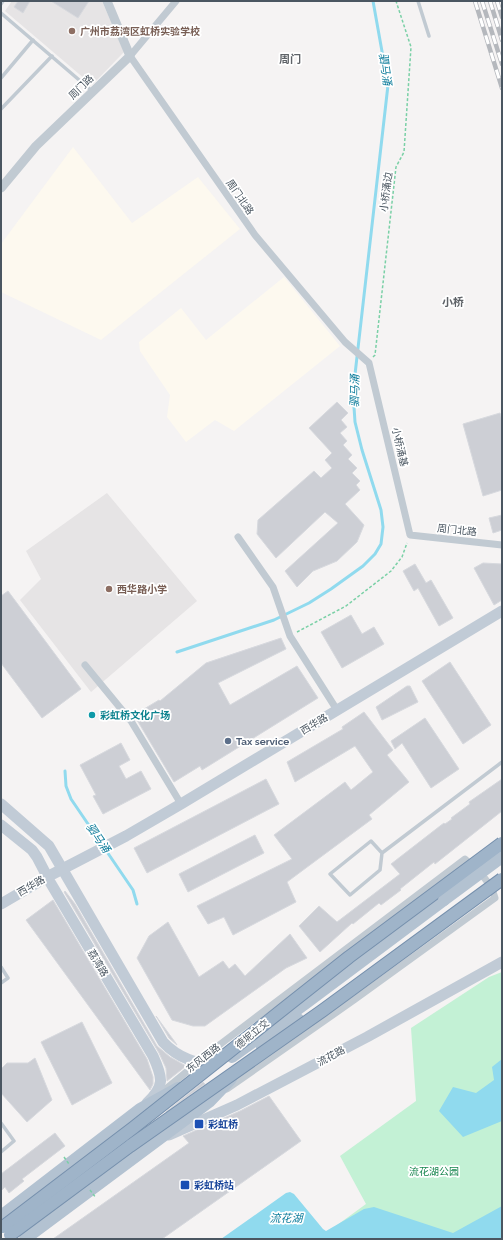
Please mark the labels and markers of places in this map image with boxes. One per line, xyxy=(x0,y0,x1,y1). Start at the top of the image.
place label: 广州市荔湾区虹桥实验学校 xyxy=(80,25,200,37)
marker: 广州市荔湾区虹桥实验学校 xyxy=(67,26,77,36)
place label: 西华路小学 xyxy=(117,583,167,595)
marker: 西华路小学 xyxy=(104,584,114,594)
place label: 彩虹桥文化广场 xyxy=(100,709,170,721)
marker: 彩虹桥文化广场 xyxy=(87,710,97,720)
marker: Tax service xyxy=(223,736,233,746)
place label: Tax service xyxy=(236,736,289,747)
marker: 彩虹桥 xyxy=(193,1118,205,1130)
place label: 彩虹桥 xyxy=(208,1119,238,1130)
marker: 彩虹桥站 xyxy=(179,1179,191,1191)
place label: 彩虹桥站 xyxy=(194,1180,234,1191)

